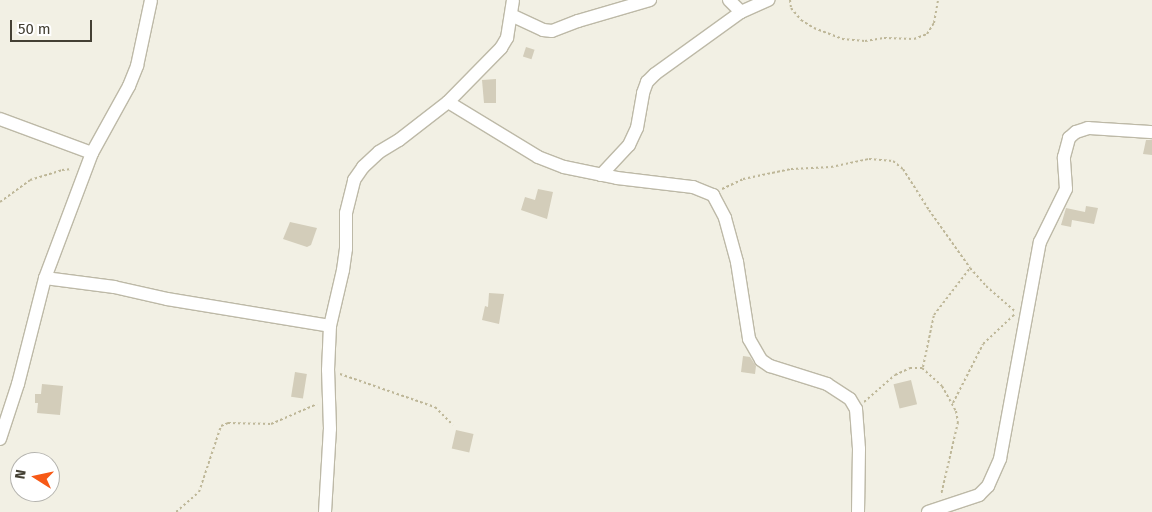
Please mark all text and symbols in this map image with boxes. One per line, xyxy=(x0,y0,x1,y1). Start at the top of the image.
scale bar xyxy=(12,10,95,42)
text: 50 m xyxy=(18,20,51,38)
north arrow xyxy=(10,452,60,502)
text: N xyxy=(12,468,30,481)

